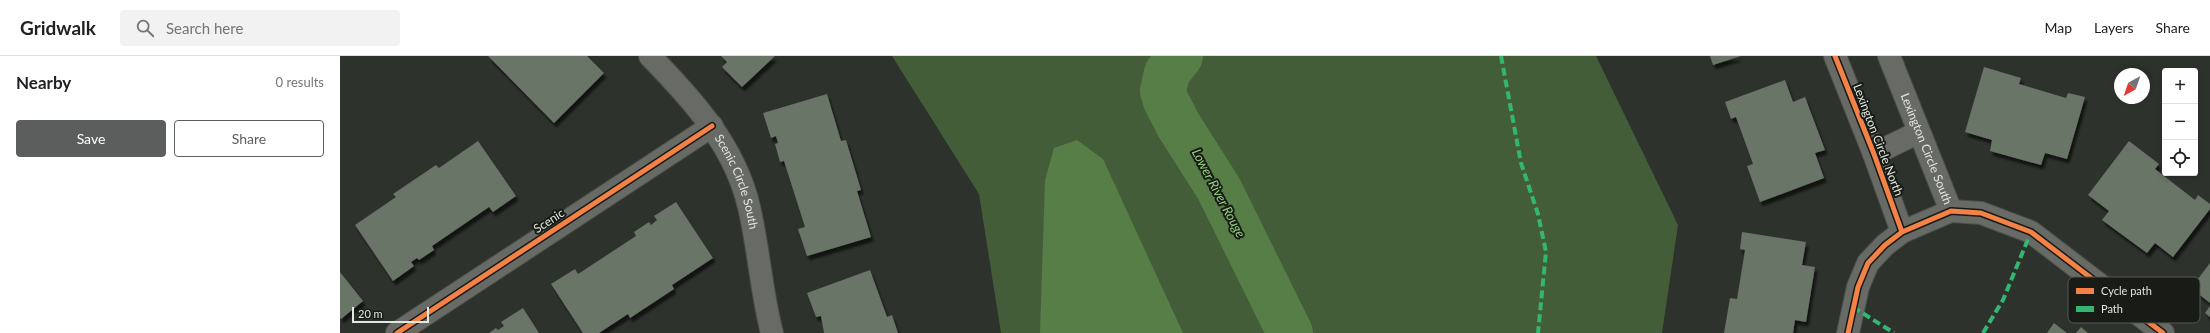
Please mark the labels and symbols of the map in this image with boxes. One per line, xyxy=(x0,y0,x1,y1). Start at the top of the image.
north arrow xyxy=(2114,68,2150,104)
street label: Lexington Circle North xyxy=(1850,82,1907,198)
street label: Lexington Circle South xyxy=(1898,91,1956,207)
street label: Scenic Circle South xyxy=(712,131,761,230)
water label: Lower River Rouge xyxy=(1189,146,1249,240)
street label: Scenic xyxy=(530,205,567,236)
legend xyxy=(2068,277,2200,323)
text: Cycle path xyxy=(2101,284,2152,297)
text: Path xyxy=(2101,302,2123,315)
scale bar xyxy=(352,305,429,324)

